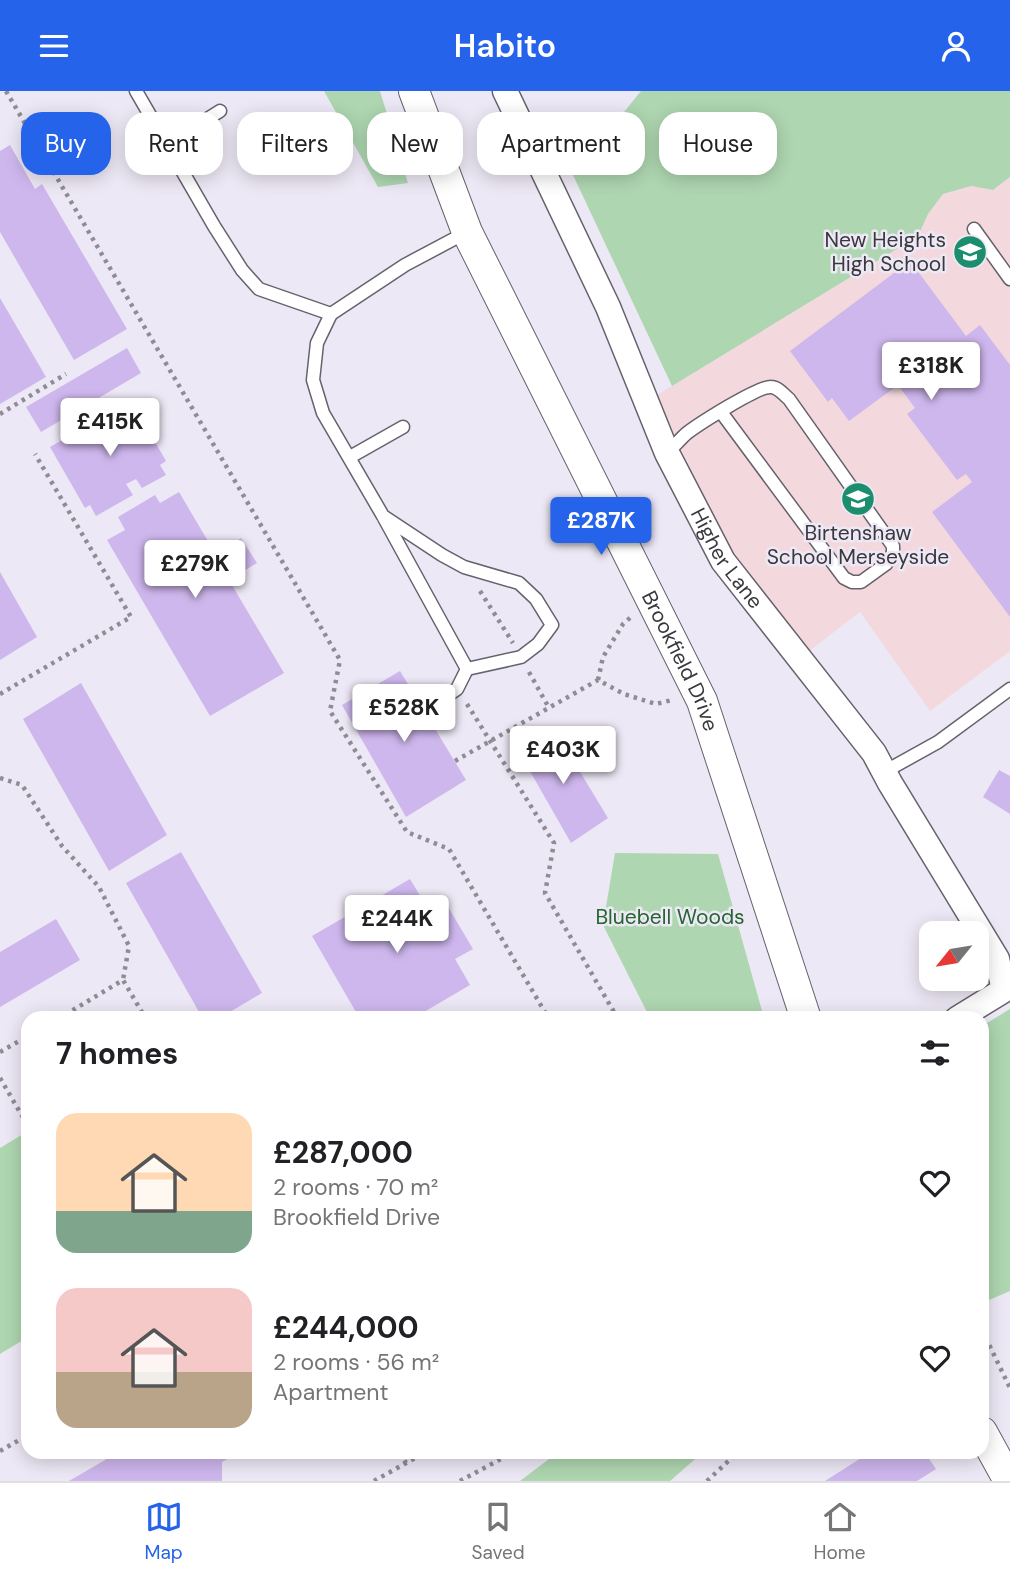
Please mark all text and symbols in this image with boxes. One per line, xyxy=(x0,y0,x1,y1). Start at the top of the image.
text: Habito xyxy=(454,25,556,67)
icon: menu xyxy=(35,27,73,65)
icon: person xyxy=(937,27,975,65)
chip: Buy xyxy=(21,112,111,175)
chip: Rent xyxy=(125,112,223,175)
chip: Filters xyxy=(237,112,353,175)
chip: New xyxy=(367,112,463,175)
chip: Apartment xyxy=(477,112,645,175)
chip: House xyxy=(659,112,777,175)
place label: New Heights High School xyxy=(825,226,946,278)
school or university icon: New Heights High School xyxy=(951,233,989,271)
pin: £318K xyxy=(882,343,980,402)
text: £318K xyxy=(898,350,964,380)
pin: £415K xyxy=(61,399,159,458)
text: £415K xyxy=(76,406,144,436)
school or university icon: Birtenshaw School Merseyside xyxy=(839,480,877,518)
pin: £287K xyxy=(552,497,650,557)
street label: Higher Lane xyxy=(684,503,769,615)
text: £287K xyxy=(566,505,636,535)
place label: Birtenshaw School Merseyside xyxy=(767,519,949,571)
pin: £279K xyxy=(146,540,244,600)
text: £279K xyxy=(160,548,230,578)
street label: Brookfield Drive xyxy=(635,586,725,735)
pin: £528K xyxy=(355,685,453,744)
text: £528K xyxy=(368,692,440,722)
pin: £403K xyxy=(514,727,612,786)
text: £403K xyxy=(526,734,600,764)
pin: £244K xyxy=(348,895,446,955)
text: £244K xyxy=(361,903,433,933)
park label: Bluebell Woods xyxy=(595,903,745,931)
north arrow xyxy=(919,921,989,991)
map controls xyxy=(919,921,989,991)
text: 7 homes xyxy=(56,1034,178,1073)
icon: filters xyxy=(916,1034,954,1072)
text: £287,000 xyxy=(273,1133,413,1172)
icon: home xyxy=(112,1141,196,1225)
icon: heart xyxy=(916,1164,954,1202)
text: 2 rooms · 70 m² xyxy=(273,1172,438,1202)
text: Brookfield Drive xyxy=(273,1202,440,1232)
text: £244,000 xyxy=(273,1308,419,1347)
icon: home xyxy=(112,1316,196,1400)
icon: heart xyxy=(916,1339,954,1377)
text: 2 rooms · 56 m² xyxy=(273,1347,439,1377)
text: Apartment xyxy=(273,1377,388,1407)
tab: Map xyxy=(144,1498,183,1565)
tab: Saved xyxy=(472,1498,525,1565)
tab: Home xyxy=(814,1498,866,1565)

